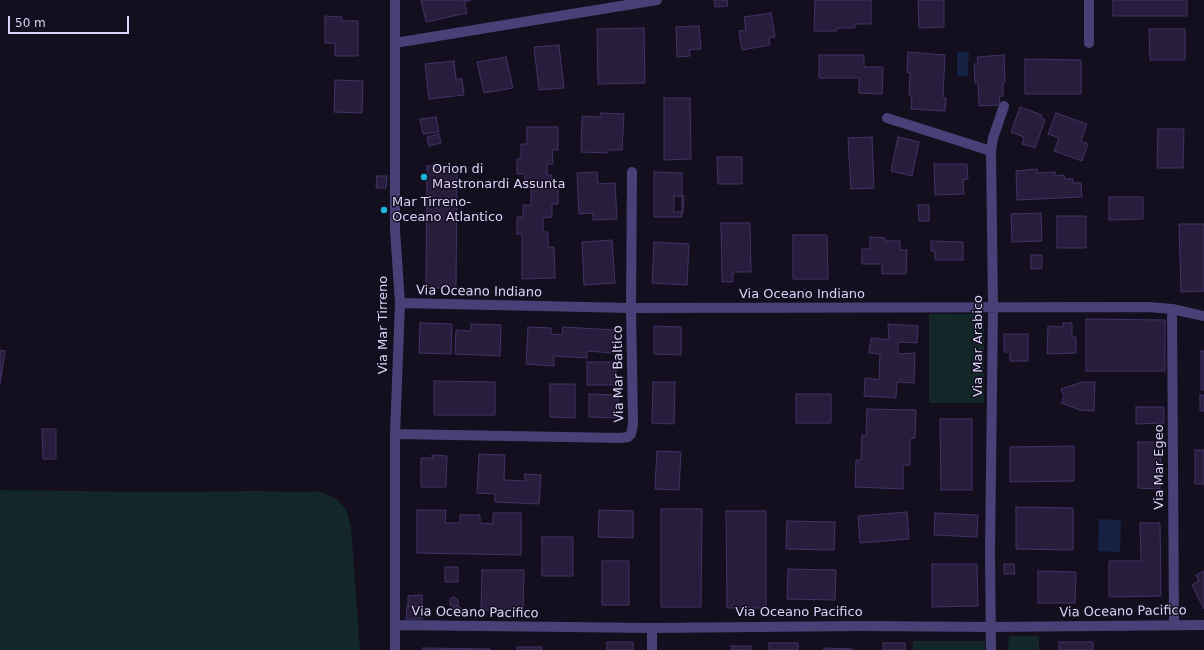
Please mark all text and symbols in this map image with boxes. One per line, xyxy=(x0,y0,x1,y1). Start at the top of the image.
scale bar xyxy=(10,8,131,34)
text: 50 m xyxy=(15,16,46,30)
place label: Orion di Mastronardi Assunta xyxy=(432,162,565,193)
marker: Orion di Mastronardi Assunta xyxy=(419,172,429,182)
place label: Mar Tirreno- Oceano Atlantico xyxy=(392,195,503,226)
marker: Mar Tirreno- Oceano Atlantico xyxy=(379,205,389,215)
street label: Via Mar Tirreno xyxy=(376,276,392,374)
street label: Via Oceano Indiano xyxy=(416,283,542,301)
street label: Via Oceano Indiano xyxy=(739,287,865,303)
street label: Via Mar Arabico xyxy=(971,295,987,397)
street label: Via Mar Baltico xyxy=(610,325,628,423)
street label: Via Mar Egeo xyxy=(1152,424,1168,510)
street label: Via Oceano Pacifico xyxy=(1059,603,1187,621)
street label: Via Oceano Pacifico xyxy=(411,604,539,622)
street label: Via Oceano Pacifico xyxy=(735,605,863,621)

